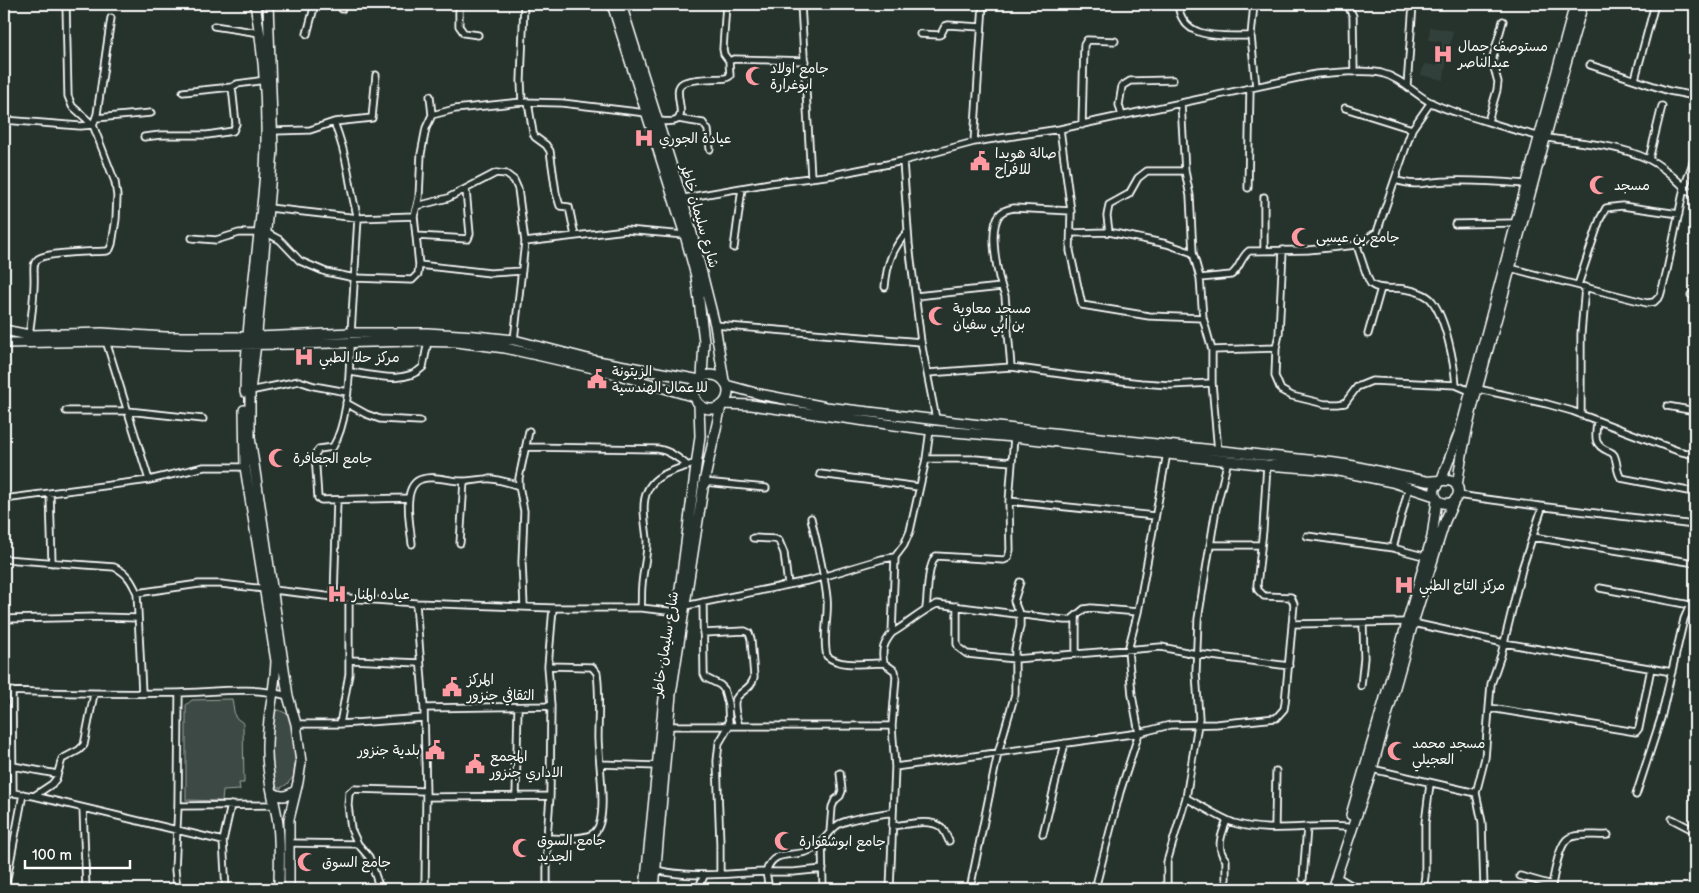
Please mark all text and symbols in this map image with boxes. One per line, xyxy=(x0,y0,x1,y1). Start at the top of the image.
place label: مستوصف جمال عبدالناصر xyxy=(1457,38,1548,71)
hospital icon: مستوصف جمال عبدالناصر xyxy=(1432,43,1454,65)
place label: جامع اولاد ابوغرارة xyxy=(770,60,829,93)
mosque icon: جامع اولاد ابوغرارة xyxy=(744,65,766,87)
hospital icon: عيادة الجوري xyxy=(633,127,655,149)
place label: عيادة الجوري xyxy=(659,130,731,149)
place label: صالة هويدا للافراح xyxy=(995,145,1057,179)
public building icon: صالة هويدا للافراح xyxy=(969,150,991,172)
street label: شارع سليمان خاطر xyxy=(675,161,722,270)
mosque icon: مسجد xyxy=(1588,174,1610,196)
place label: مسجد xyxy=(1614,177,1650,194)
mosque icon: جامع بن عيسى xyxy=(1290,226,1312,248)
place label: جامع بن عيسى xyxy=(1316,229,1400,248)
place label: مسجد معاوية بن ابي سفيان xyxy=(953,300,1031,337)
mosque icon: مسجد معاوية بن ابي سفيان xyxy=(927,305,949,327)
hospital icon: مركز حلا الطبي xyxy=(293,346,315,368)
place label: مركز حلا الطبي xyxy=(319,349,400,370)
place label: الزيتونة للاعمال الهندسية xyxy=(612,363,708,396)
public building icon: الزيتونة للاعمال الهندسية xyxy=(586,368,608,390)
mosque icon: جامع الجعافرة xyxy=(267,447,289,469)
place label: جامع الجعافرة xyxy=(293,450,372,469)
hospital icon: مركز التاج الطبي xyxy=(1393,574,1415,596)
place label: مركز التاج الطبي xyxy=(1419,577,1505,598)
hospital icon: عياده المنار xyxy=(326,583,348,605)
place label: عياده المنار xyxy=(351,586,410,603)
street label: شارع سليمان خاطر xyxy=(649,590,683,699)
place label: المركز الثقافي جنزور xyxy=(466,671,534,706)
public building icon: المركز الثقافي جنزور xyxy=(441,676,463,698)
place label: مسجد محمد العجيلي xyxy=(1412,735,1486,772)
public building icon: بلدية جنزور xyxy=(424,739,446,761)
mosque icon: مسجد محمد العجيلي xyxy=(1386,740,1408,762)
place label: بلدية جنزور xyxy=(357,742,420,759)
place label: المجمع الاداري جنزور xyxy=(489,748,563,783)
public building icon: المجمع الاداري جنزور xyxy=(464,753,486,775)
mosque icon: جامع ابوشقوارة xyxy=(773,830,795,852)
place label: جامع السوق الجديد xyxy=(537,832,606,865)
place label: جامع ابوشقوارة xyxy=(799,833,886,852)
mosque icon: جامع السوق الجديد xyxy=(511,837,533,859)
scale bar xyxy=(25,838,130,870)
text: 100 m xyxy=(32,846,72,865)
mosque icon: جامع السوق xyxy=(296,851,318,873)
place label: جامع السوق xyxy=(322,854,391,873)

